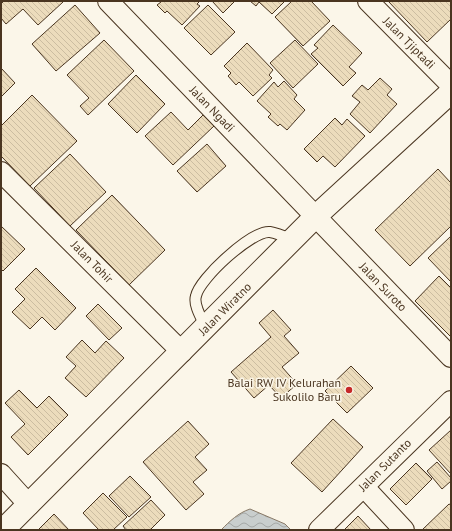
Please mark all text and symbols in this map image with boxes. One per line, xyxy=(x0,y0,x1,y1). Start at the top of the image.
street label: Jalan Tjiptadi xyxy=(379,13,439,72)
street label: Jalan Ngadi xyxy=(186,82,238,135)
street label: Jalan Tohir xyxy=(67,237,117,286)
street label: Jalan Suroto xyxy=(356,258,410,314)
street label: Jalan Wiratno xyxy=(194,279,254,339)
place label: Balai RW IV Kelurahan Sukolilo Baru xyxy=(228,375,341,404)
marker: Balai RW IV Kelurahan Sukolilo Baru xyxy=(344,385,354,395)
street label: Jalan Sutanto xyxy=(354,435,414,495)

